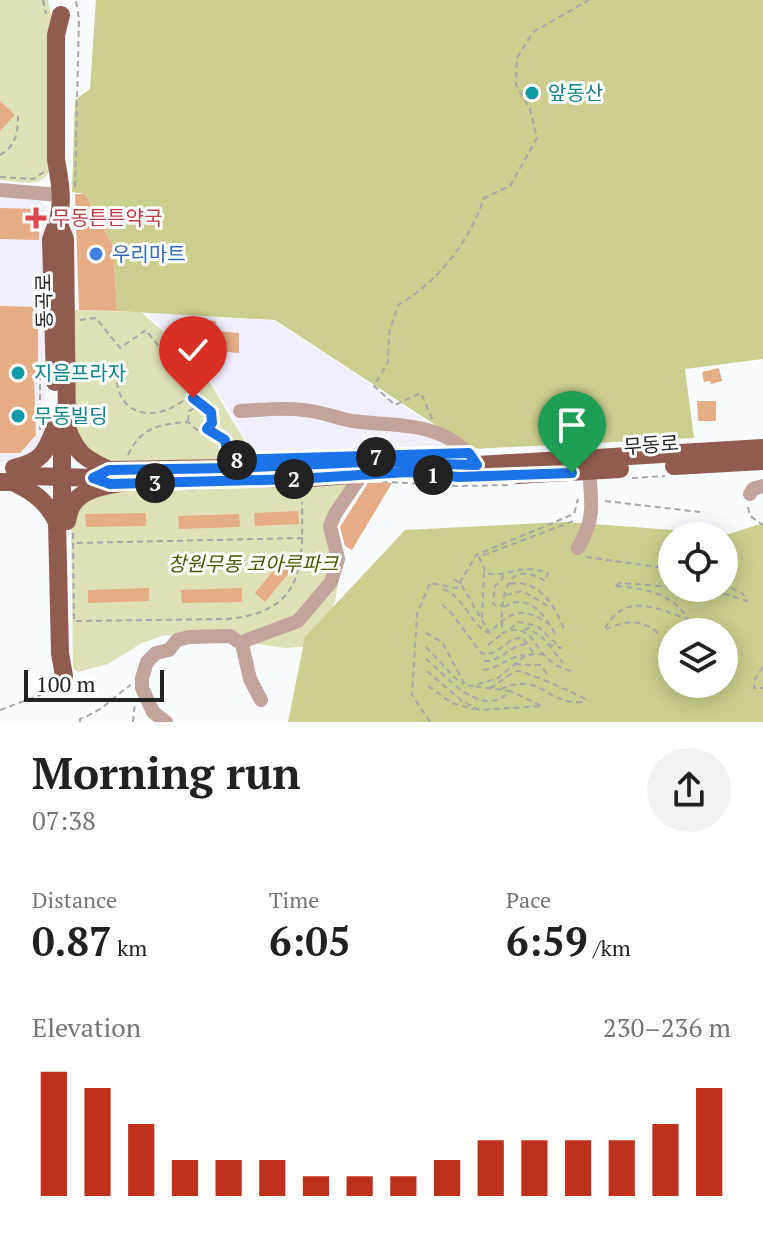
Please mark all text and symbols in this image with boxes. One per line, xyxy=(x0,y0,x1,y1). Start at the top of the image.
place label: 앞동산 xyxy=(548,79,603,106)
marker: 앞동산 xyxy=(523,84,541,102)
place label: 무동튼튼약국 xyxy=(52,204,162,231)
marker: 무동튼튼약국 xyxy=(27,209,45,227)
place label: 우리마트 xyxy=(112,240,186,267)
marker: 우리마트 xyxy=(87,245,105,263)
street label: 동곡로 xyxy=(30,273,57,329)
pin xyxy=(159,316,227,398)
icon: check xyxy=(171,328,215,372)
place label: 지음프라자 xyxy=(34,359,126,386)
marker: 지음프라자 xyxy=(9,364,27,382)
pin xyxy=(538,391,606,473)
place label: 무동빌딩 xyxy=(34,402,108,429)
icon: arrive xyxy=(550,403,594,447)
marker: 무동빌딩 xyxy=(9,407,27,425)
street label: 무동로 xyxy=(622,429,679,460)
pin: 7 xyxy=(356,437,396,477)
pin: 8 xyxy=(217,440,257,480)
text: 7 xyxy=(370,442,382,471)
text: 8 xyxy=(231,445,243,474)
pin: 1 xyxy=(413,455,453,495)
pin: 2 xyxy=(274,459,314,499)
text: 1 xyxy=(427,460,439,489)
pin: 3 xyxy=(135,463,175,503)
text: 2 xyxy=(288,464,300,493)
text: 3 xyxy=(149,468,161,497)
map controls xyxy=(658,522,738,698)
button: locate xyxy=(658,522,738,602)
park label: 창원무동 코아루파크 xyxy=(168,550,340,577)
button: layers xyxy=(658,618,738,698)
scale bar xyxy=(24,666,164,702)
text: 100 m xyxy=(36,669,96,698)
text: Morning run xyxy=(32,743,301,802)
button: share xyxy=(647,748,731,832)
text: 07:38 xyxy=(32,803,96,837)
text: Distance xyxy=(32,885,117,914)
text: Time xyxy=(269,885,319,914)
text: Pace xyxy=(506,885,551,914)
text: 0.87 xyxy=(32,914,112,967)
text: 6:05 xyxy=(269,914,351,967)
text: 6:59 xyxy=(506,914,588,967)
text: km xyxy=(112,933,147,962)
text: /km xyxy=(588,933,631,962)
text: Elevation xyxy=(32,1010,141,1044)
text: 230–236 m xyxy=(603,1010,731,1044)

